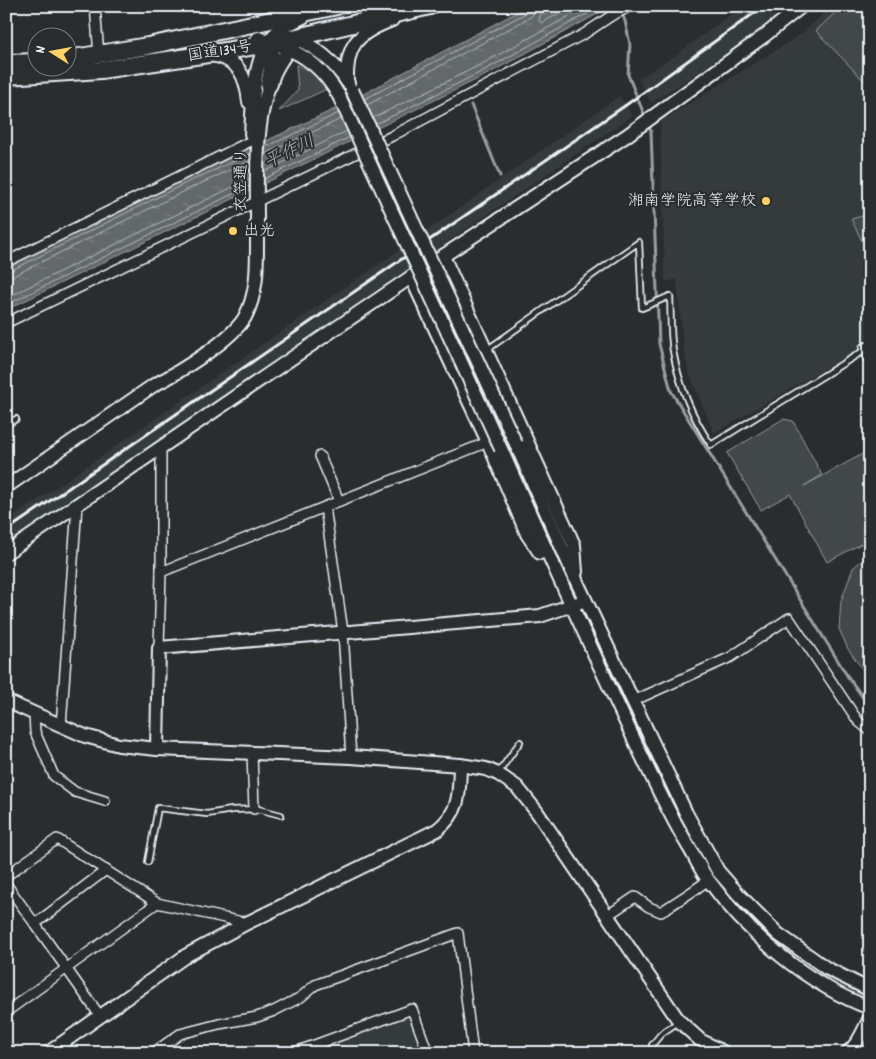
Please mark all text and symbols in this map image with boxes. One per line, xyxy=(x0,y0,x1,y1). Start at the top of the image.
north arrow xyxy=(28,28,78,78)
street label: 国道134号 xyxy=(186,36,254,68)
text: N xyxy=(31,45,52,55)
water label: 平作川 xyxy=(260,130,320,176)
street label: 衣笠通り xyxy=(230,148,254,212)
place label: 湘南学院高等学校 xyxy=(628,190,756,213)
marker: 湘南学院高等学校 xyxy=(760,195,772,207)
place label: 出光 xyxy=(243,220,275,243)
marker: 出光 xyxy=(227,225,239,237)

